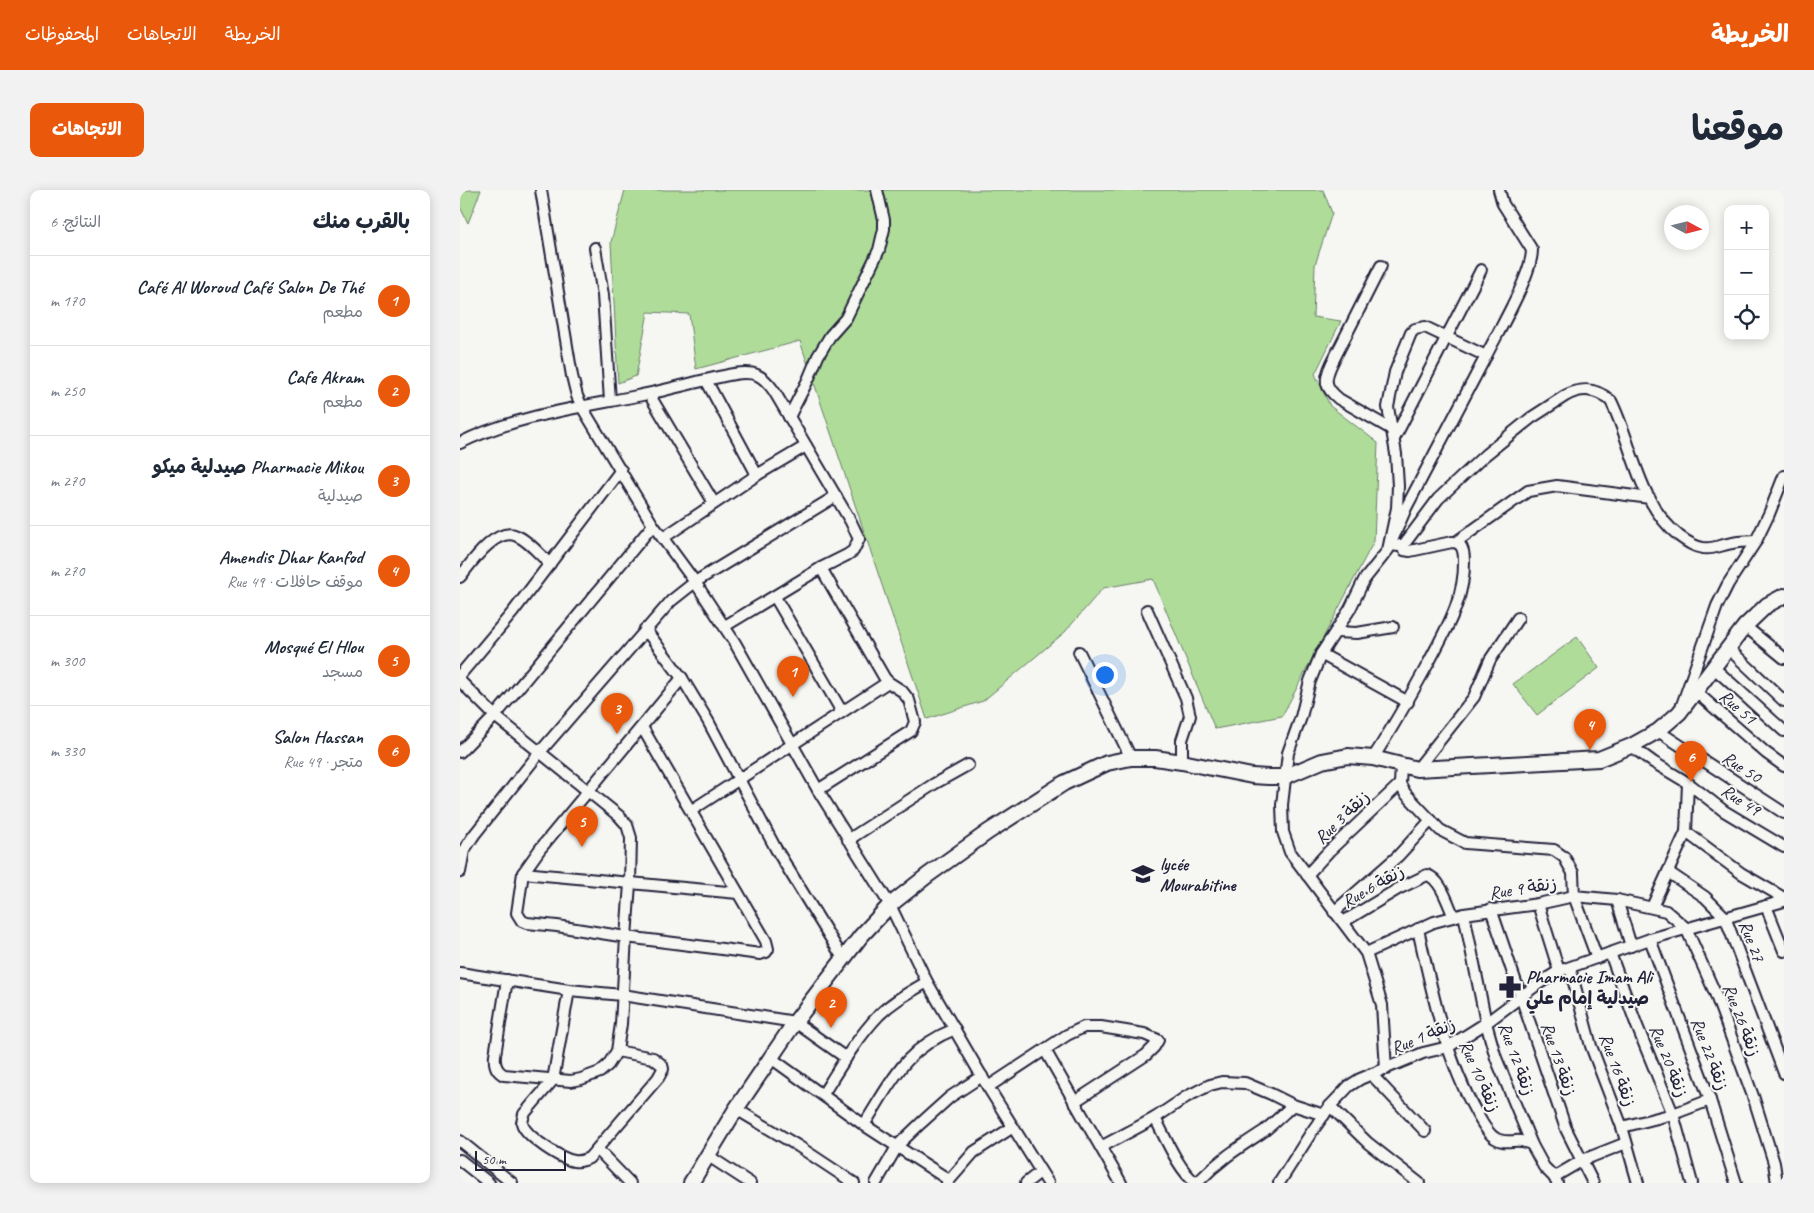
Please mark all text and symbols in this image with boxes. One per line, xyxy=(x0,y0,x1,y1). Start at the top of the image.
text: الخريطة xyxy=(1711,19,1789,49)
text: المحفوظات xyxy=(25,23,99,45)
text: الاتجاهات xyxy=(127,23,197,45)
text: الخريطة xyxy=(225,23,281,45)
button: الاتجاهات xyxy=(30,103,144,157)
text: موقعنا xyxy=(1691,106,1784,151)
north arrow xyxy=(1664,205,1709,250)
map controls xyxy=(1724,205,1769,340)
button: + xyxy=(1724,205,1769,250)
text: بالقرب منك xyxy=(313,208,410,234)
text: النتائج: 6 xyxy=(50,212,101,232)
button: − xyxy=(1724,250,1769,295)
text: Café Al Woroud Café Salon De Thé xyxy=(137,275,363,299)
text: 170 m xyxy=(50,291,84,311)
text: 1 xyxy=(390,291,398,311)
button: locate xyxy=(1724,295,1769,340)
text: مطعم xyxy=(323,302,363,322)
text: Cafe Akram xyxy=(286,365,363,389)
text: 250 m xyxy=(50,381,84,401)
text: 2 xyxy=(390,381,398,401)
text: مطعم xyxy=(323,392,363,412)
text: Pharmacie Mikou صيدلية ميكو xyxy=(153,455,363,479)
text: 270 m xyxy=(50,471,84,491)
text: 3 xyxy=(390,471,398,491)
text: صيدلية xyxy=(318,486,363,506)
text: Amendis Dhar Kanfod xyxy=(219,545,363,569)
text: 270 m xyxy=(50,561,84,581)
text: 4 xyxy=(390,561,398,581)
text: موقف حافلات · Rue 49 xyxy=(227,572,363,592)
text: Mosqué El Hlou xyxy=(264,635,363,659)
text: 300 m xyxy=(50,651,84,671)
text: 5 xyxy=(391,651,397,671)
pin: 1 xyxy=(777,656,809,697)
text: مسجد xyxy=(322,662,363,682)
your location xyxy=(1092,662,1118,688)
street label: Rue 51 xyxy=(1715,685,1762,730)
pin: 3 xyxy=(601,693,633,734)
pin: 4 xyxy=(1574,709,1606,750)
text: Salon Hassan xyxy=(272,725,363,749)
text: 330 m xyxy=(50,741,84,761)
text: 6 xyxy=(390,741,398,761)
pin: 6 xyxy=(1675,741,1707,782)
street label: Rue 50 xyxy=(1718,746,1767,789)
text: متجر · Rue 49 xyxy=(283,752,363,772)
street label: Rue 49 xyxy=(1717,779,1766,822)
street label: Rue 3 زنقة xyxy=(1310,785,1374,849)
pin: 5 xyxy=(566,806,598,847)
place label: lycée Mourabitine xyxy=(1160,853,1238,896)
street label: Rue 6 زنقة xyxy=(1338,859,1408,913)
school or university icon: lycée Mourabitine xyxy=(1130,861,1156,887)
street label: Rue 9 زنقة xyxy=(1488,872,1558,904)
street label: Rue 27 xyxy=(1734,917,1770,965)
place label: Pharmacie Imam Ali صيدلية إمام علي xyxy=(1526,966,1654,1014)
pharmacy icon: Pharmacie Imam Ali صيدلية إمام علي xyxy=(1497,974,1523,1000)
street label: Rue 26 زنقة xyxy=(1718,981,1766,1059)
pin: 2 xyxy=(815,987,847,1028)
street label: Rue 1 زنقة xyxy=(1387,1013,1459,1059)
street label: Rue 22 زنقة xyxy=(1686,1015,1734,1093)
street label: Rue 12 زنقة xyxy=(1494,1019,1540,1099)
street label: Rue 13 زنقة xyxy=(1536,1019,1582,1099)
street label: Rue 20 زنقة xyxy=(1645,1022,1693,1100)
street label: Rue 16 زنقة xyxy=(1595,1030,1641,1110)
street label: Rue 10 زنقة xyxy=(1454,1037,1506,1115)
scale bar xyxy=(475,1148,566,1171)
text: 50 m xyxy=(482,1151,506,1168)

